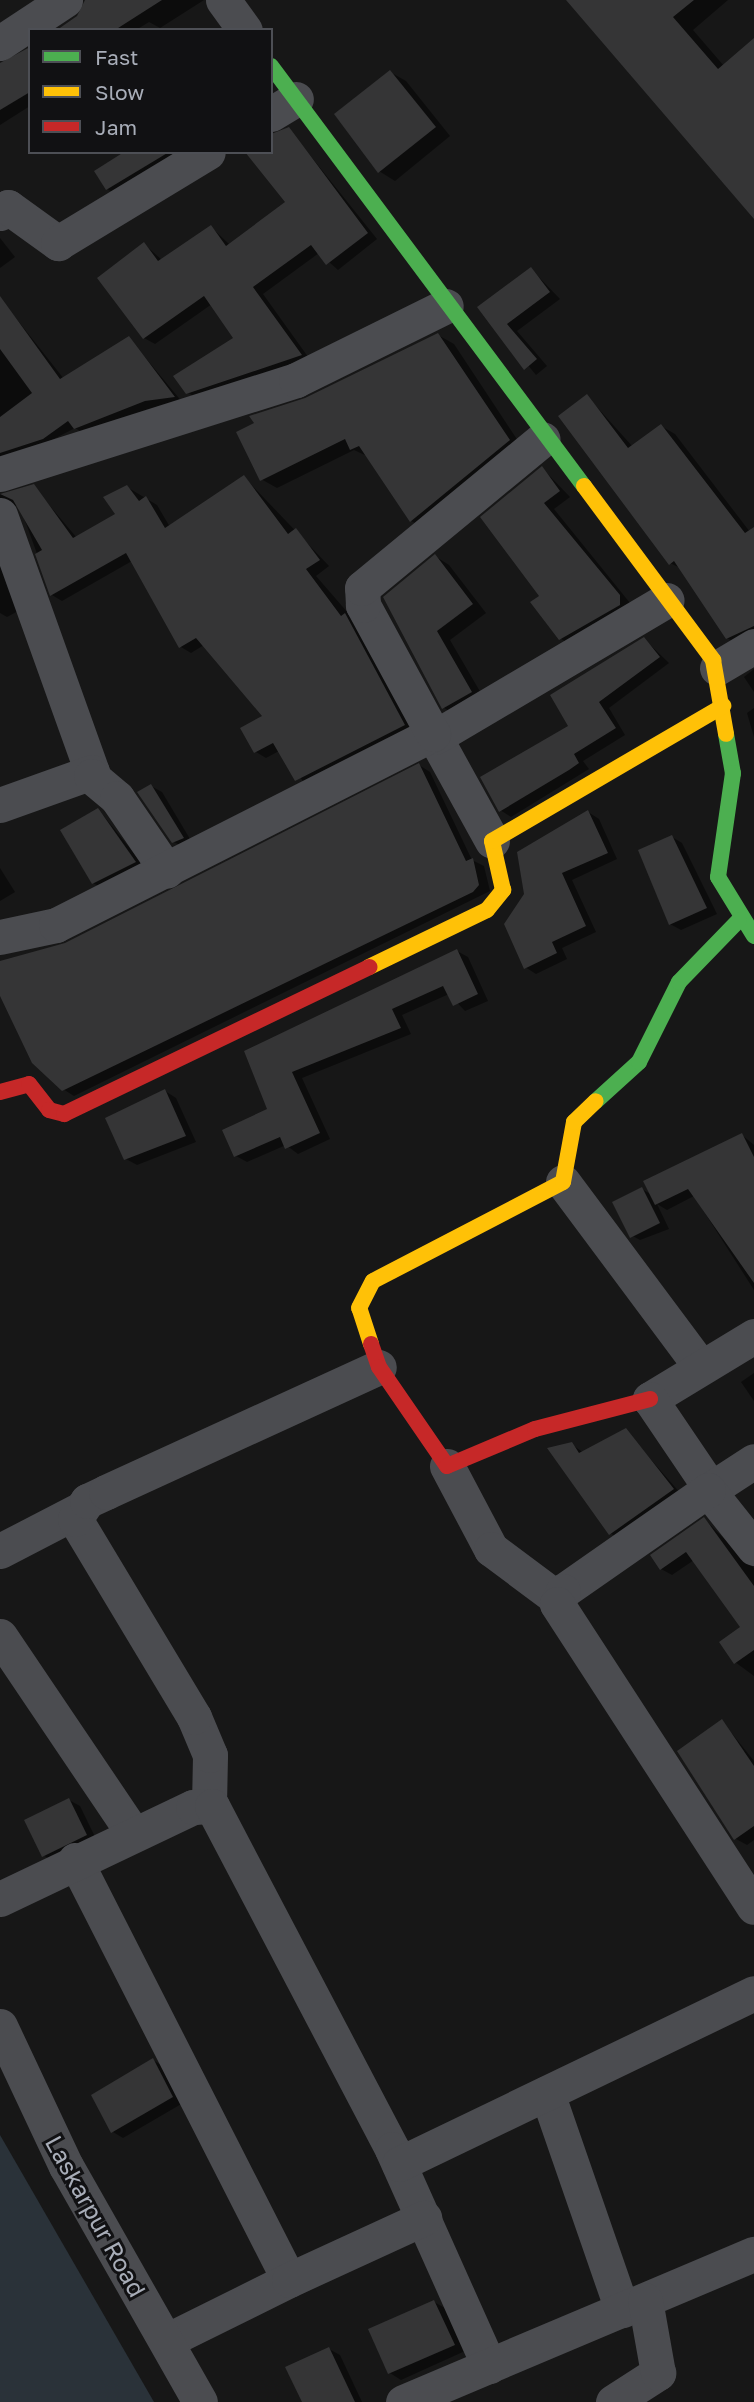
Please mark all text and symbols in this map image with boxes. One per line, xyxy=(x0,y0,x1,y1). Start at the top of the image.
legend xyxy=(28,28,273,154)
text: Fast xyxy=(95,44,138,70)
text: Slow xyxy=(95,79,144,105)
text: Jam xyxy=(95,114,137,140)
street label: Laskarpur Road xyxy=(40,2130,152,2302)

